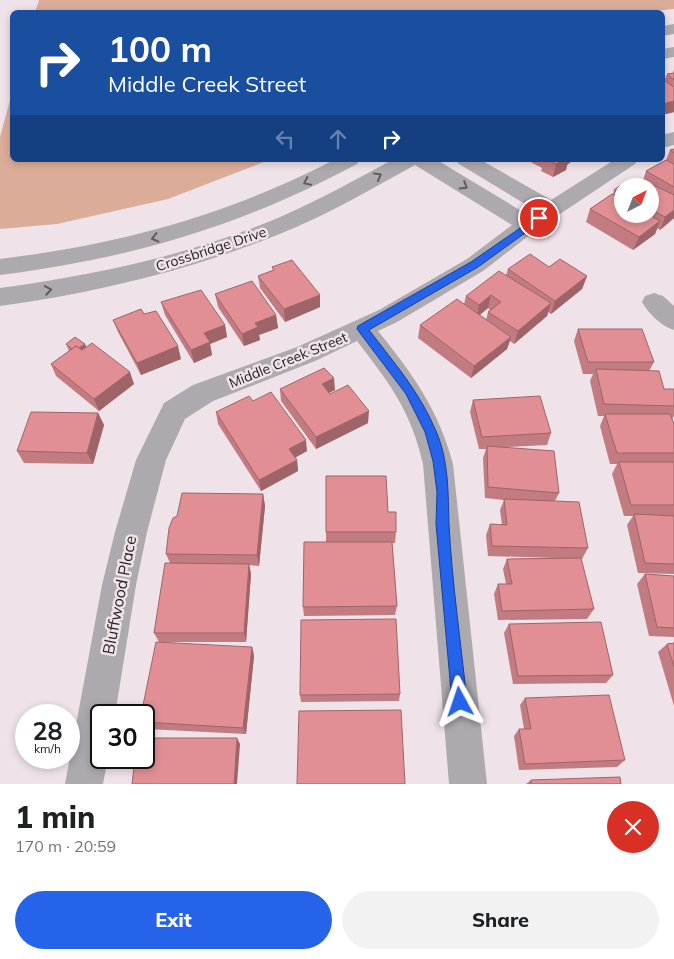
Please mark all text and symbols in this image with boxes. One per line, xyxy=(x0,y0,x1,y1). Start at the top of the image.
text: 100 m xyxy=(108,27,212,71)
icon: right xyxy=(25,30,90,95)
text: Middle Creek Street xyxy=(108,70,306,98)
icon: left xyxy=(271,125,299,153)
icon: ahead xyxy=(324,125,352,153)
icon: right xyxy=(377,125,405,153)
one-way arrow xyxy=(372,173,381,183)
one-way arrow xyxy=(303,176,312,187)
north arrow xyxy=(614,178,659,222)
map controls xyxy=(614,178,659,223)
one-way arrow xyxy=(458,179,467,189)
pin xyxy=(518,197,560,239)
icon: arrive xyxy=(525,204,553,232)
street label: Crossbridge Drive xyxy=(153,223,269,275)
one-way arrow xyxy=(151,233,159,243)
one-way arrow xyxy=(44,286,53,296)
street label: Middle Creek Street xyxy=(226,328,350,392)
street label: Bluffwood Place xyxy=(98,534,140,656)
position arrow xyxy=(433,675,485,727)
speed limit sign: 30 xyxy=(90,704,155,769)
text: 28 xyxy=(32,715,63,746)
text: km/h xyxy=(34,741,61,756)
text: 1 min xyxy=(15,798,95,836)
button: close xyxy=(607,801,659,853)
text: 170 m · 20:59 xyxy=(15,836,116,856)
button: Exit xyxy=(15,891,332,949)
button: Share xyxy=(342,891,659,949)

